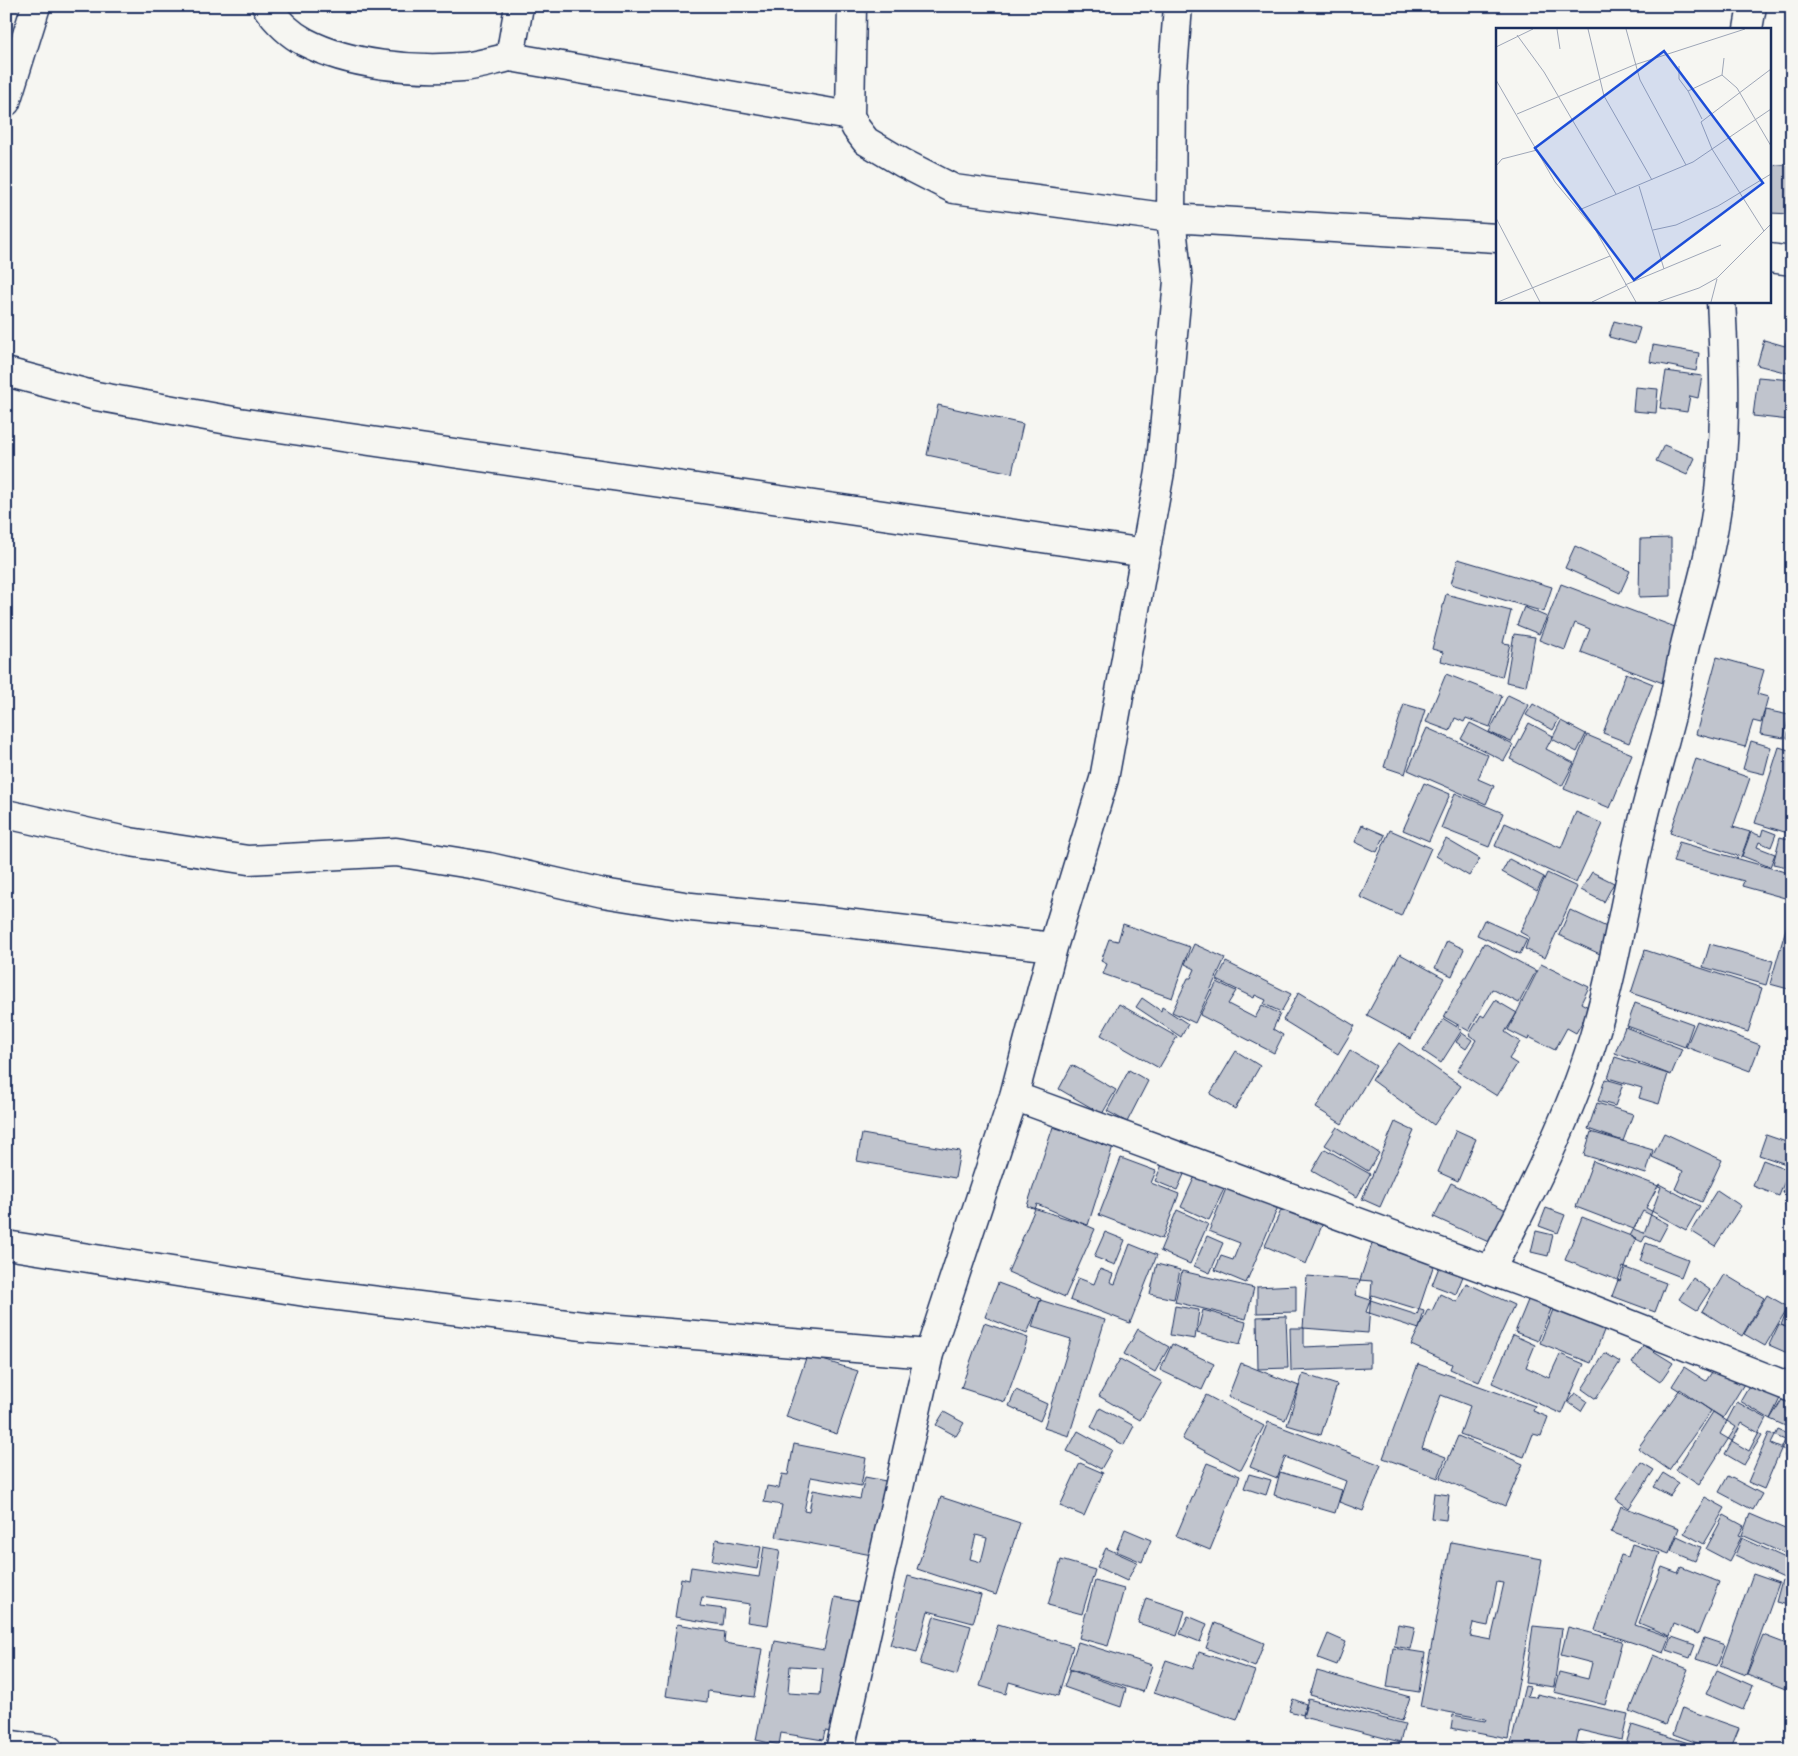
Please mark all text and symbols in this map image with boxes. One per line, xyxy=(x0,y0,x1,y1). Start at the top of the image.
inset map xyxy=(1496,28,1770,302)

